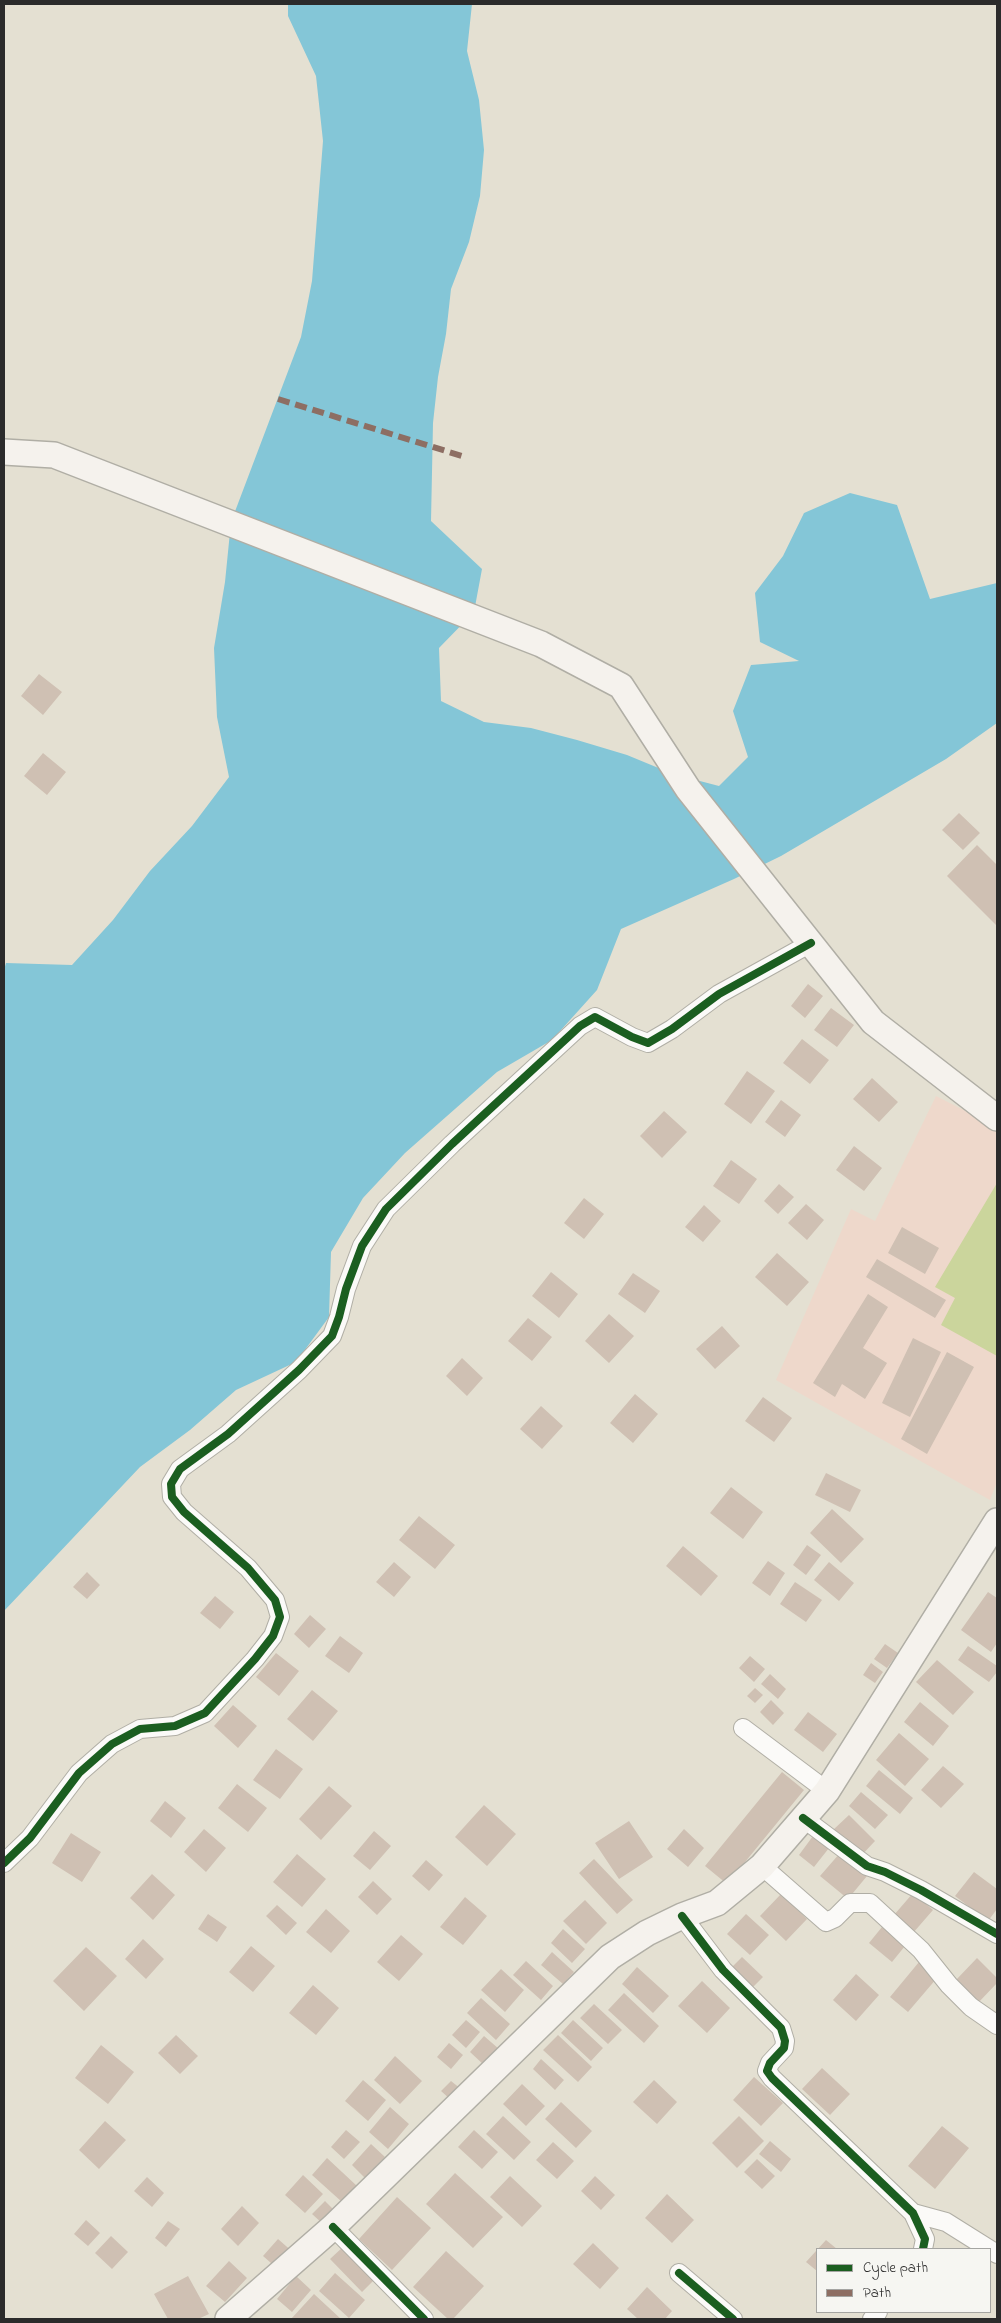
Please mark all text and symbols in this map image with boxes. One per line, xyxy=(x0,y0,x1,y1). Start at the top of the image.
legend xyxy=(816,2248,991,2313)
text: Cycle path xyxy=(863,2257,928,2279)
text: Path xyxy=(863,2282,891,2304)

